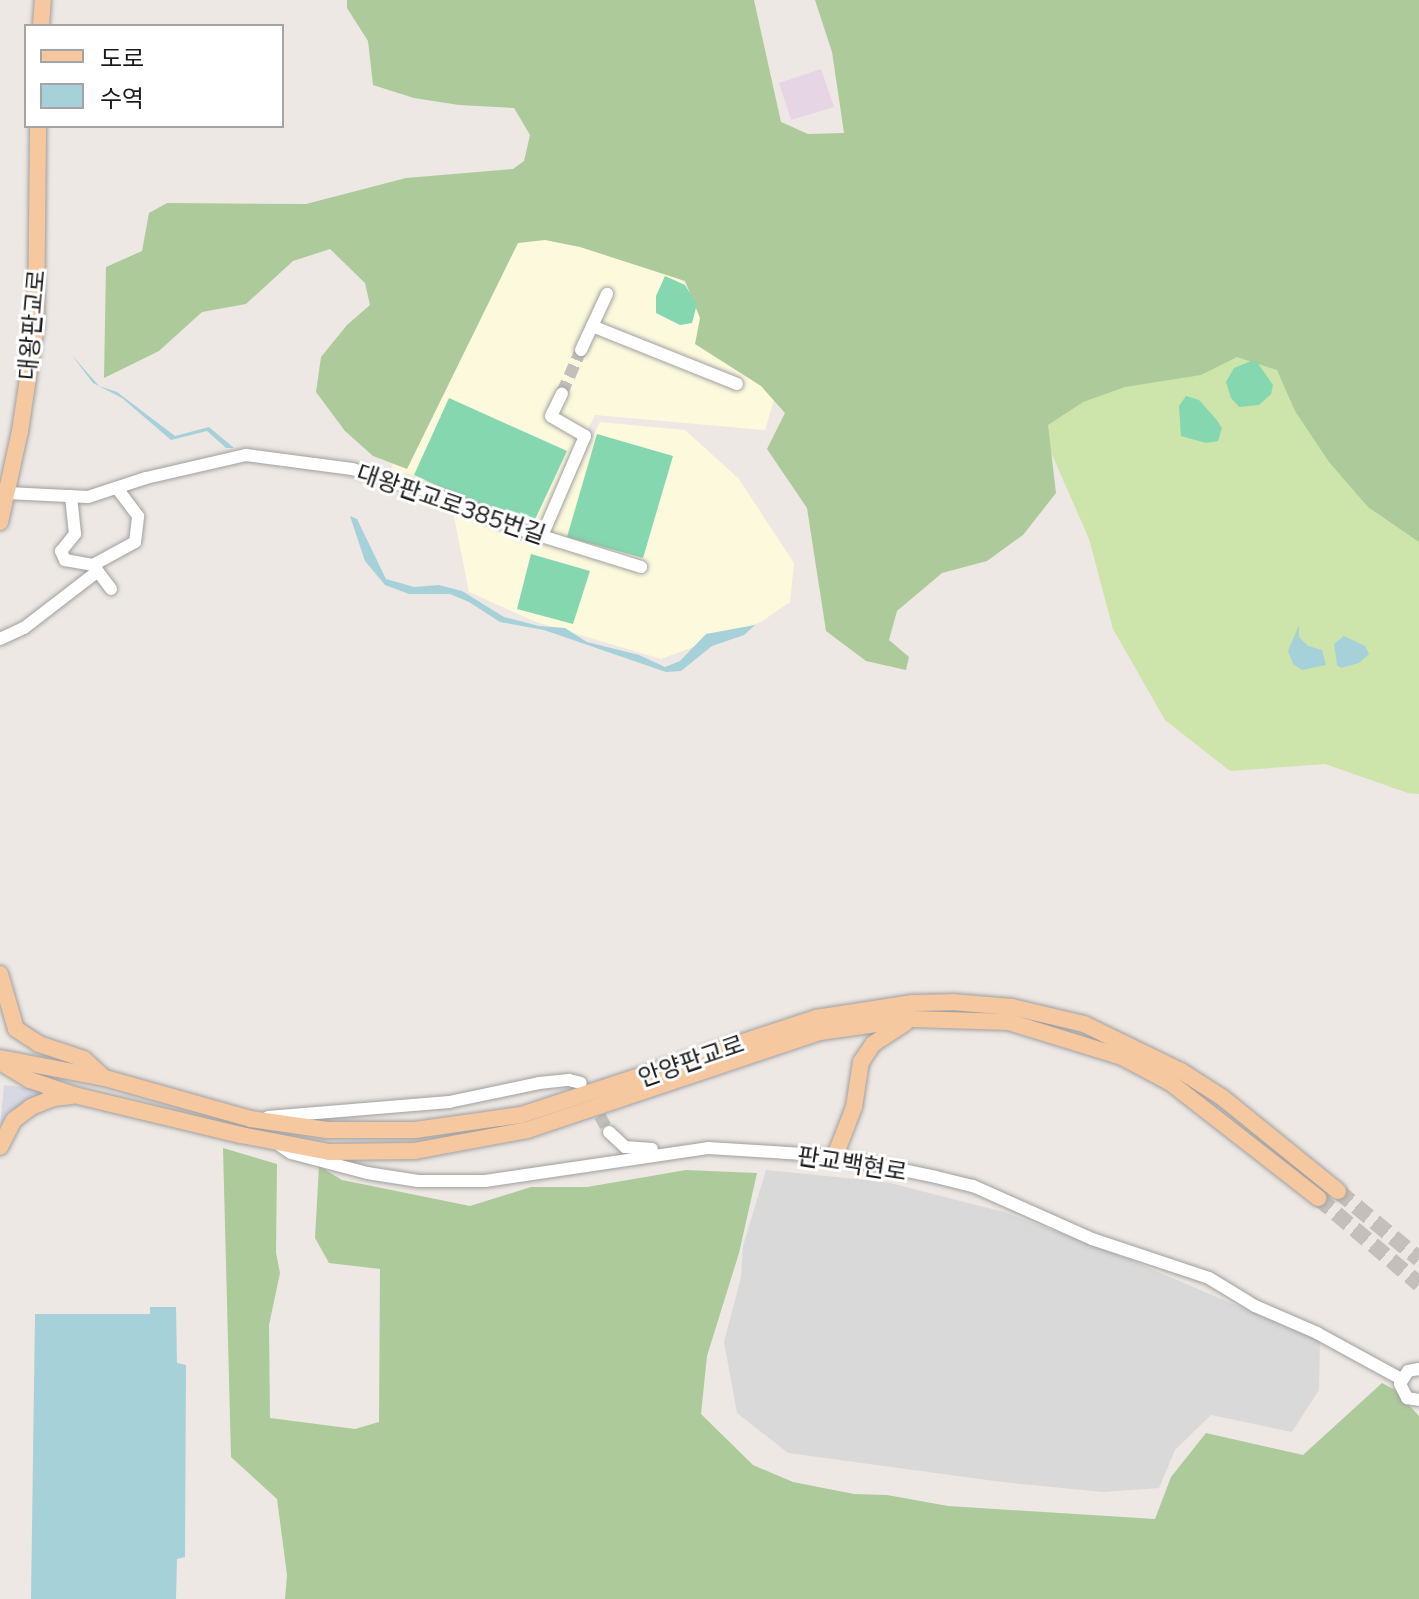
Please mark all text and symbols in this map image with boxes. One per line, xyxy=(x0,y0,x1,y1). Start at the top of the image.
legend xyxy=(24,24,284,128)
text: 도로 xyxy=(100,43,144,73)
text: 수역 xyxy=(100,83,144,113)
street label: 대왕판교로 xyxy=(13,269,51,381)
street label: 대왕판교로385번길 xyxy=(353,458,549,550)
street label: 안양판교로 xyxy=(634,1029,748,1093)
street label: 판교백현로 xyxy=(795,1141,909,1187)

